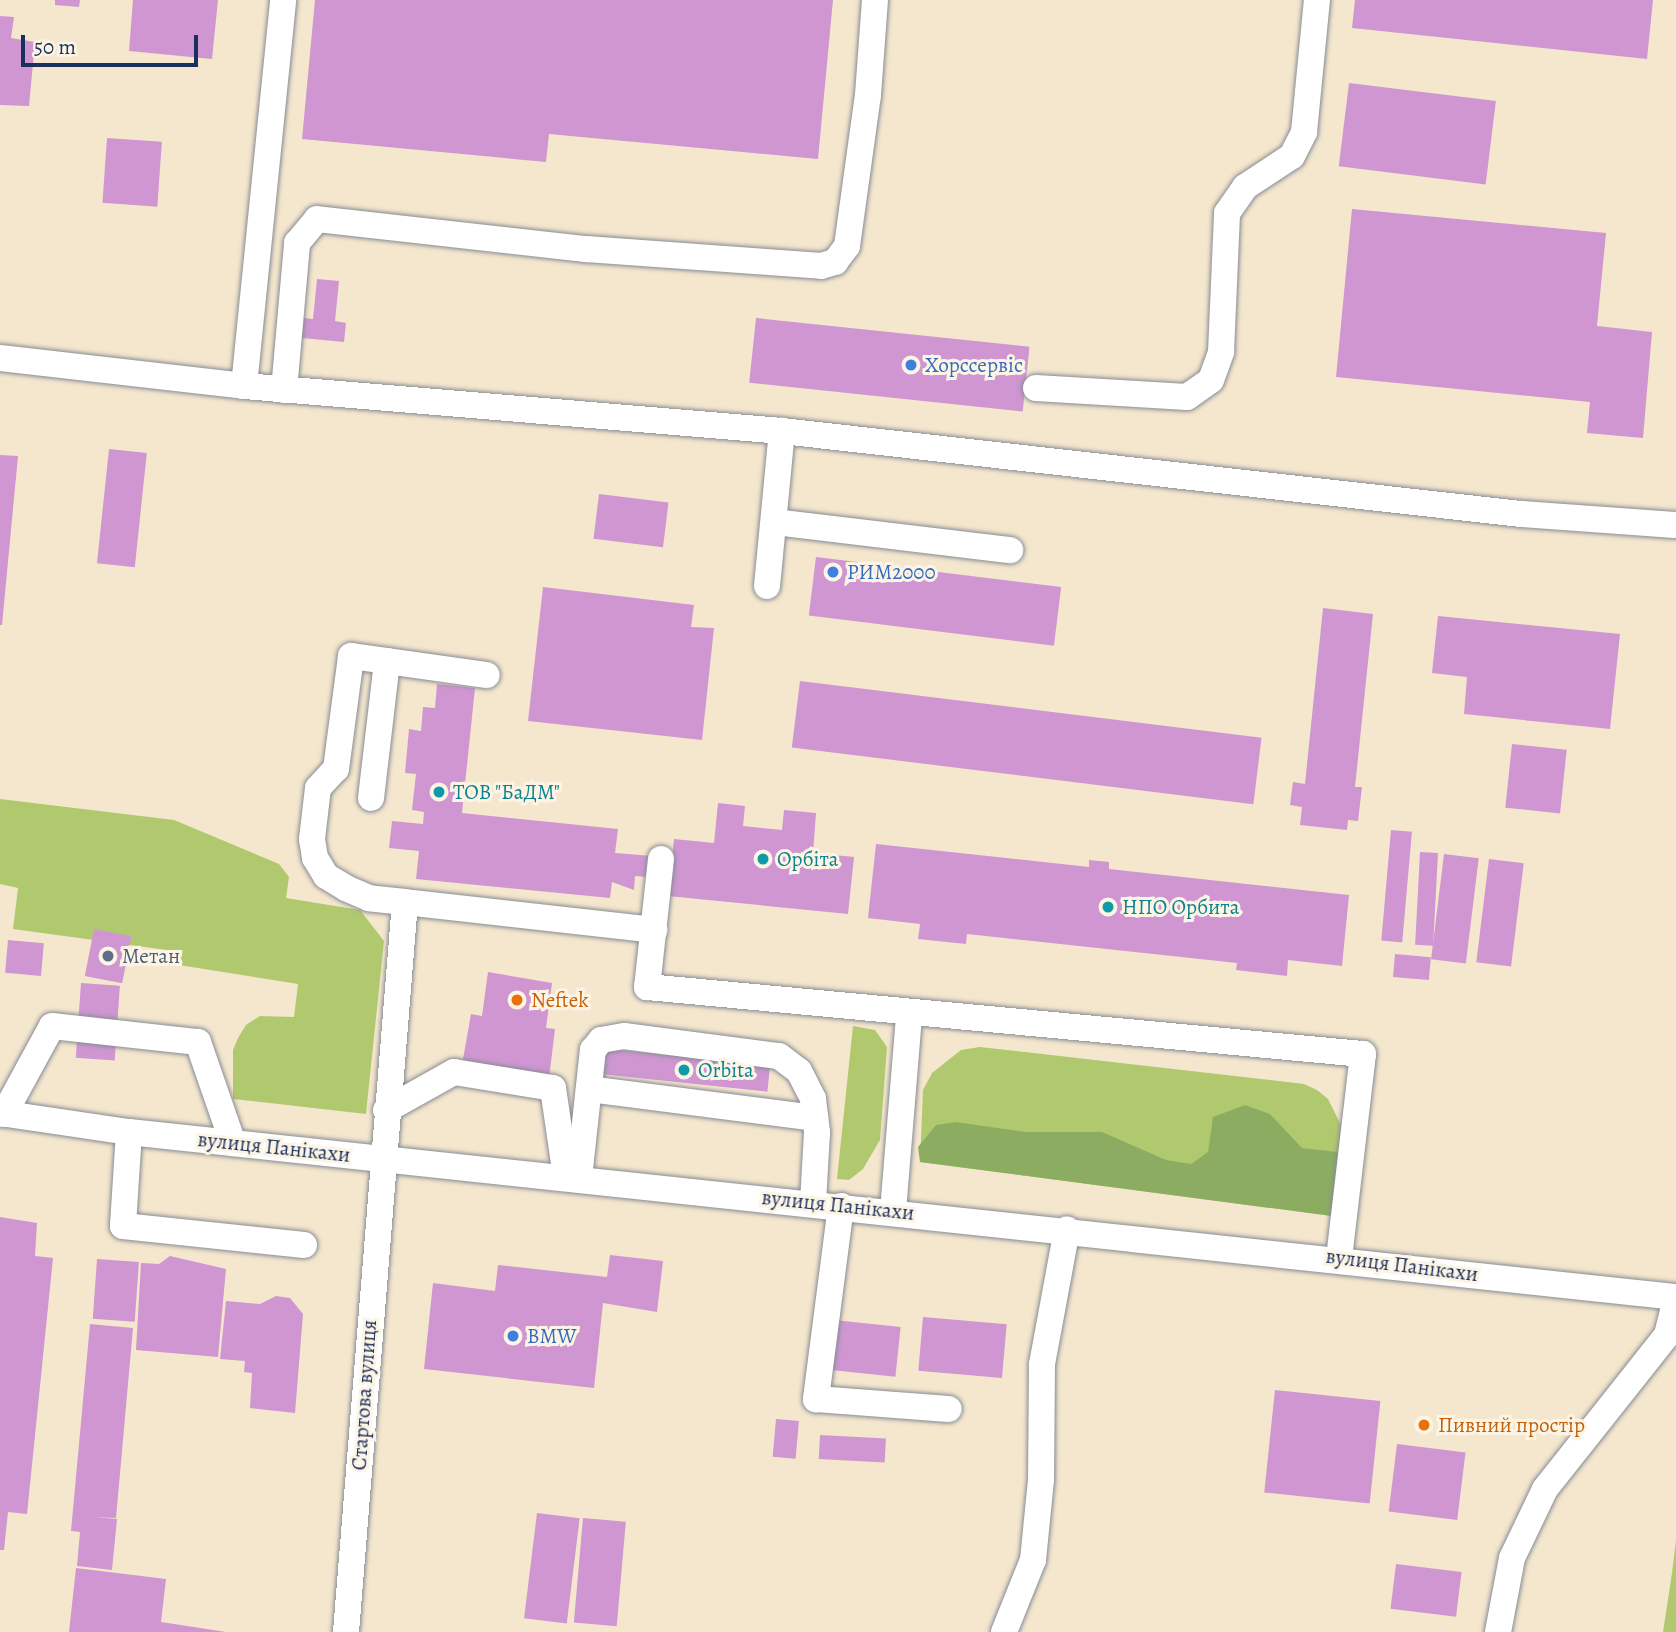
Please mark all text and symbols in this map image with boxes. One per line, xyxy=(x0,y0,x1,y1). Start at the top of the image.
scale bar xyxy=(24,21,201,65)
text: 50 m xyxy=(34,33,76,61)
place label: Хорссервіс xyxy=(925,352,1023,378)
marker: Хорссервіс xyxy=(903,357,919,373)
place label: РИМ2000 xyxy=(847,559,936,585)
marker: РИМ2000 xyxy=(825,564,841,580)
place label: ТОВ "БаДМ" xyxy=(453,779,561,805)
marker: ТОВ "БаДМ" xyxy=(431,784,447,800)
place label: Орбіта xyxy=(777,846,839,872)
marker: Орбіта xyxy=(755,851,771,867)
place label: НПО Орбита xyxy=(1122,894,1239,920)
marker: НПО Орбита xyxy=(1100,899,1116,915)
place label: Метан xyxy=(122,943,180,969)
marker: Метан xyxy=(100,948,116,964)
place label: Neftek xyxy=(531,987,589,1013)
marker: Neftek xyxy=(509,992,525,1008)
place label: Orbita xyxy=(698,1057,754,1083)
marker: Orbita xyxy=(676,1062,692,1078)
street label: вулиця Панікахи xyxy=(196,1126,352,1168)
street label: вулиця Панікахи xyxy=(760,1184,916,1226)
street label: вулиця Панікахи xyxy=(1324,1243,1480,1287)
street label: Стартова вулиця xyxy=(346,1319,382,1471)
place label: BMW xyxy=(527,1323,577,1349)
marker: BMW xyxy=(505,1328,521,1344)
place label: Пивний простір xyxy=(1438,1412,1585,1438)
marker: Пивний простір xyxy=(1416,1417,1432,1433)

